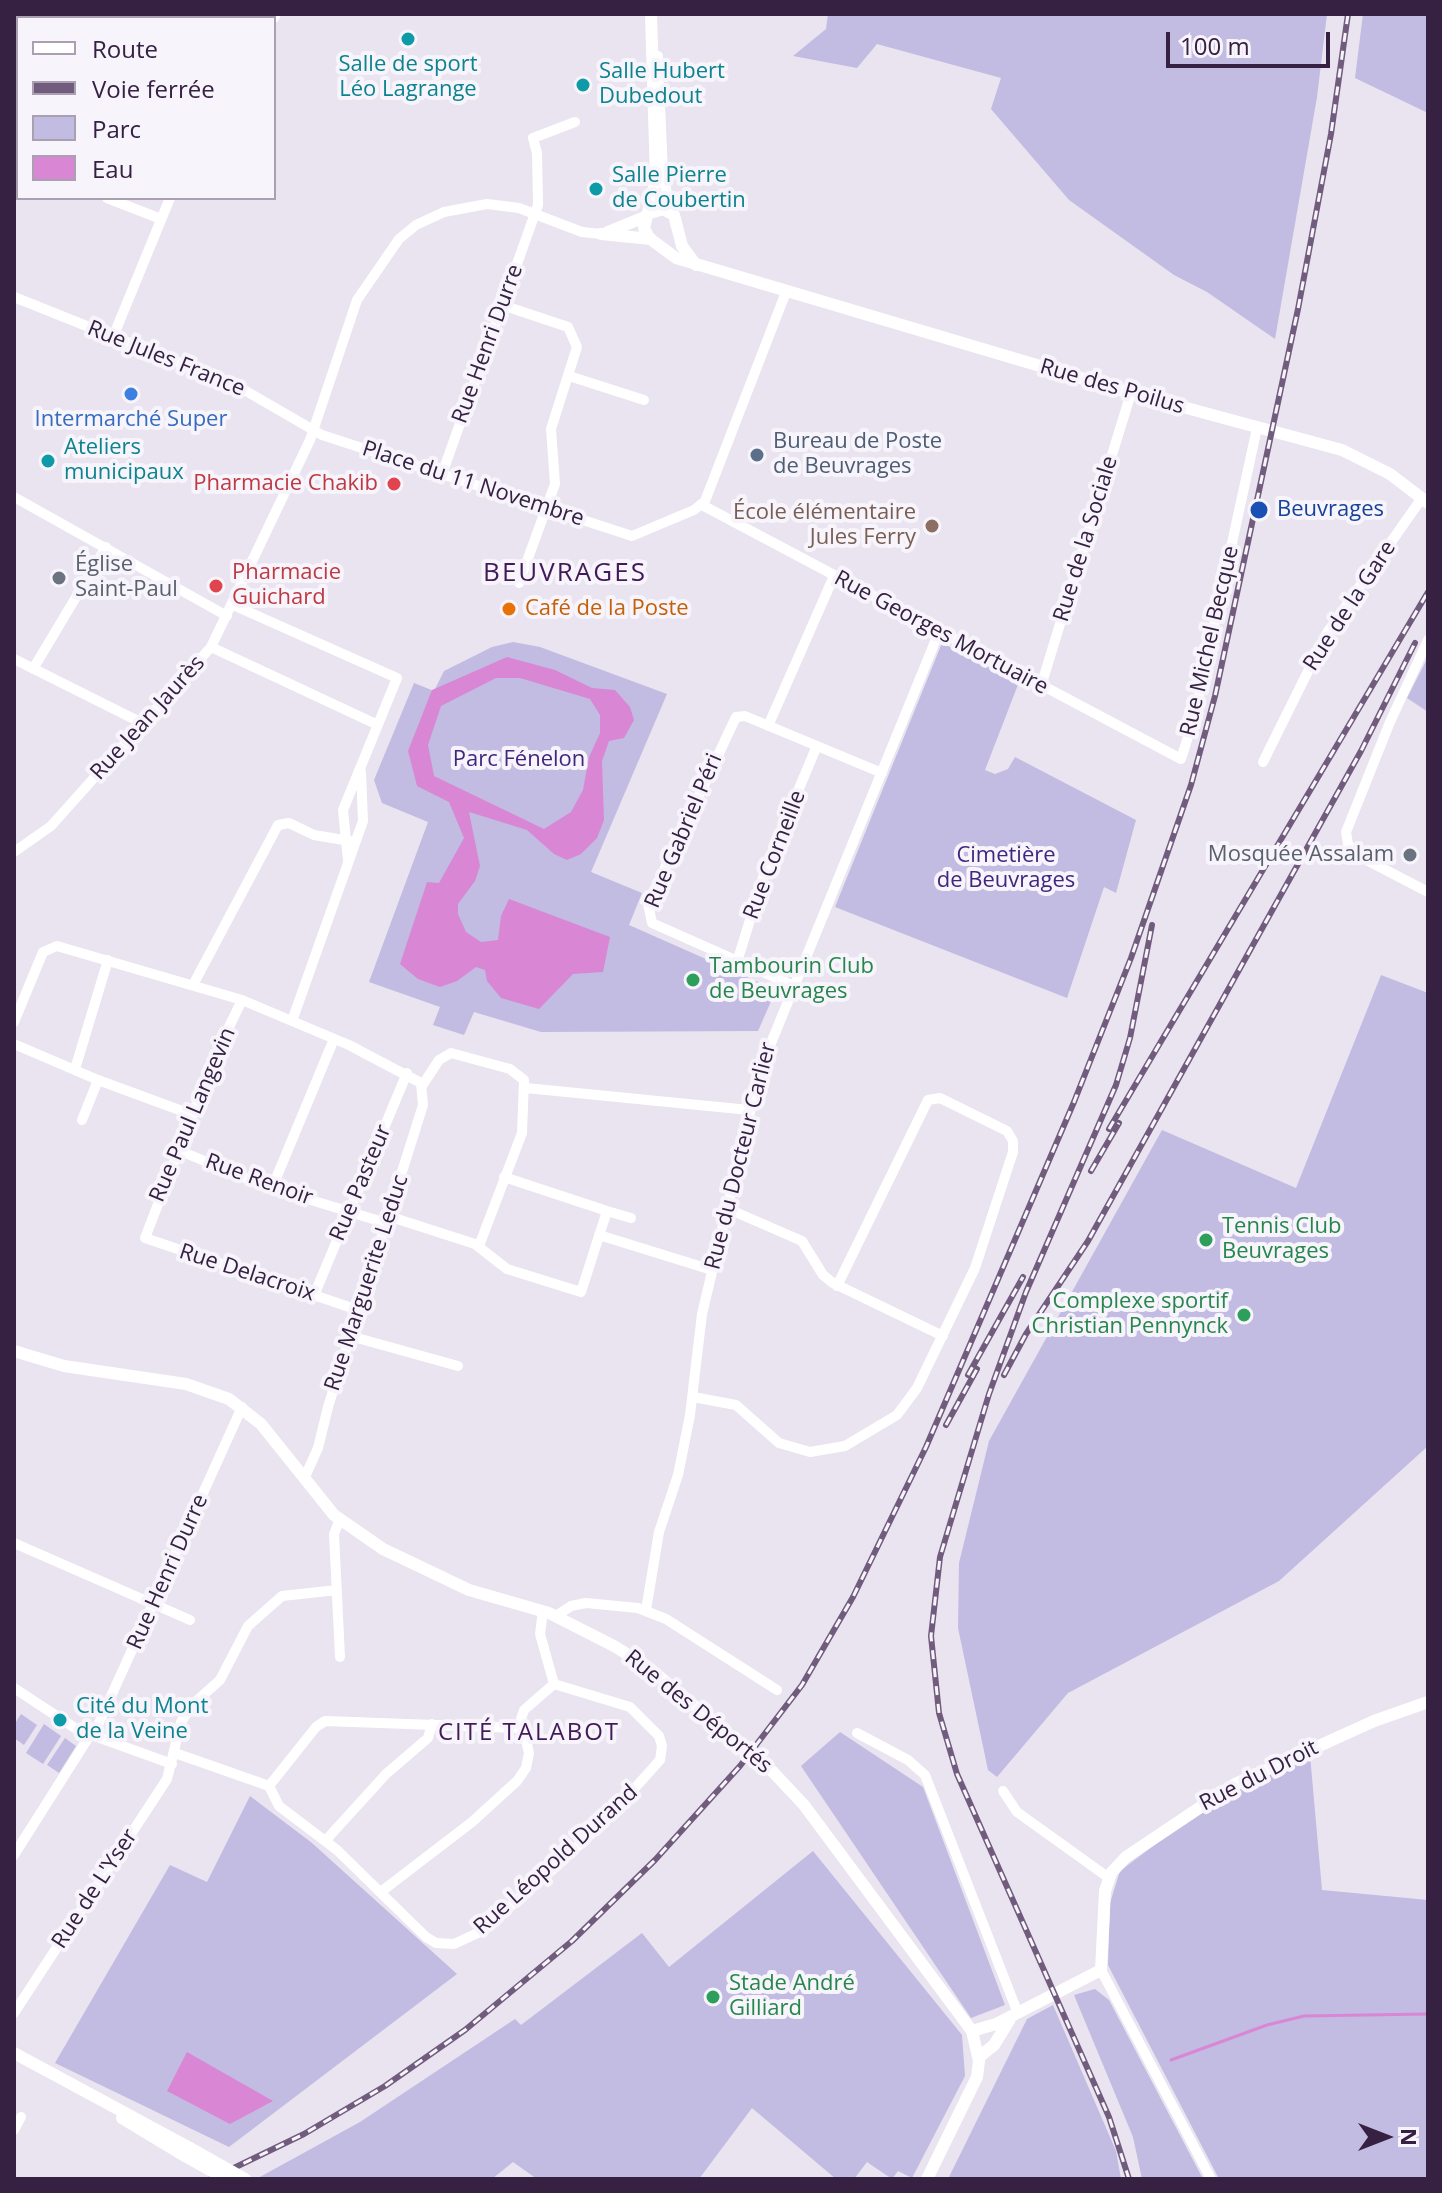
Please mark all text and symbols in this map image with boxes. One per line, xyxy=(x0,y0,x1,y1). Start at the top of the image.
legend xyxy=(16,16,276,200)
scale bar xyxy=(1170,16,1334,66)
text: 100 m xyxy=(1180,29,1250,62)
marker: Salle de sport Léo Lagrange xyxy=(399,30,417,48)
text: Route xyxy=(92,32,158,65)
place label: Salle de sport Léo Lagrange xyxy=(338,52,478,104)
place label: Salle Hubert Dubedout xyxy=(599,59,725,110)
text: Voie ferrée xyxy=(92,72,215,105)
marker: Salle Hubert Dubedout xyxy=(574,76,592,94)
text: Parc xyxy=(92,112,141,145)
text: Eau xyxy=(92,152,133,185)
place label: Salle Pierre de Coubertin xyxy=(612,163,746,214)
marker: Salle Pierre de Coubertin xyxy=(587,180,605,198)
street label: Rue Henri Durre xyxy=(447,261,529,427)
street label: Rue Jules France xyxy=(83,315,249,403)
street label: Rue des Poilus xyxy=(1037,354,1187,420)
marker: Intermarché Super xyxy=(122,385,140,403)
place label: Intermarché Super xyxy=(35,407,227,433)
place label: Bureau de Poste de Beuvrages xyxy=(773,429,942,480)
place label: Ateliers municipaux xyxy=(64,435,184,486)
street label: Place du 11 Novembre xyxy=(359,436,587,532)
marker: Bureau de Poste de Beuvrages xyxy=(748,446,766,464)
marker: Ateliers municipaux xyxy=(39,452,57,470)
street label: Rue de la Sociale xyxy=(1048,453,1124,625)
place label: Pharmacie Chakib xyxy=(193,471,378,497)
marker: Pharmacie Chakib xyxy=(385,475,403,493)
place label: Beuvrages xyxy=(1277,497,1384,523)
marker: Beuvrages xyxy=(1248,499,1270,521)
place label: École élémentaire Jules Ferry xyxy=(733,500,916,552)
marker: École élémentaire Jules Ferry xyxy=(923,517,941,535)
street label: Rue de la Gare xyxy=(1298,536,1402,676)
street label: Rue Michel Becque xyxy=(1175,543,1245,739)
place label: Église Saint-Paul xyxy=(75,552,178,604)
district label: BEUVRAGES xyxy=(483,558,647,590)
place label: Pharmacie Guichard xyxy=(232,560,341,612)
street label: Rue Georges Mortuaire xyxy=(829,565,1053,701)
marker: Église Saint-Paul xyxy=(50,569,68,587)
marker: Pharmacie Guichard xyxy=(207,577,225,595)
place label: Café de la Poste xyxy=(525,596,689,622)
marker: Café de la Poste xyxy=(500,600,518,618)
street label: Rue Jean Jaurès xyxy=(85,650,211,786)
park label: Parc Fénelon xyxy=(453,747,585,773)
street label: Rue Gabriel Péri xyxy=(640,750,728,912)
street label: Rue Corneille xyxy=(738,787,812,923)
place label: Mosquée Assalam xyxy=(1208,842,1394,868)
park label: Cimetière de Beuvrages xyxy=(937,843,1075,894)
marker: Mosquée Assalam xyxy=(1401,846,1419,864)
place label: Tambourin Club de Beuvrages xyxy=(709,954,874,1006)
marker: Tambourin Club de Beuvrages xyxy=(684,971,702,989)
street label: Rue Paul Langevin xyxy=(144,1024,242,1206)
street label: Rue du Docteur Carlier xyxy=(700,1040,782,1272)
street label: Rue Pasteur xyxy=(325,1121,397,1245)
street label: Rue Renoir xyxy=(202,1148,316,1212)
street label: Rue Marguerite Leduc xyxy=(320,1172,414,1394)
place label: Tennis Club Beuvrages xyxy=(1222,1214,1342,1266)
marker: Tennis Club Beuvrages xyxy=(1197,1231,1215,1249)
street label: Rue Delacroix xyxy=(176,1239,318,1307)
place label: Complexe sportif Christian Pennynck xyxy=(1032,1289,1228,1340)
marker: Complexe sportif Christian Pennynck xyxy=(1235,1306,1253,1324)
street label: Rue Henri Durre xyxy=(122,1490,214,1654)
street label: Rue des Déportés xyxy=(619,1645,777,1779)
place label: Cité du Mont de la Veine xyxy=(76,1694,208,1746)
marker: Cité du Mont de la Veine xyxy=(51,1711,69,1729)
district label: CITÉ TALABOT xyxy=(438,1719,620,1747)
street label: Rue du Droit xyxy=(1195,1735,1323,1817)
street label: Rue Léopold Durand xyxy=(469,1780,643,1940)
street label: Rue de L'Yser xyxy=(47,1824,143,1954)
place label: Stade André Gilliard xyxy=(729,1971,855,2022)
marker: Stade André Gilliard xyxy=(704,1988,722,2006)
north arrow xyxy=(1346,2097,1426,2177)
text: N xyxy=(1395,2128,1425,2146)

